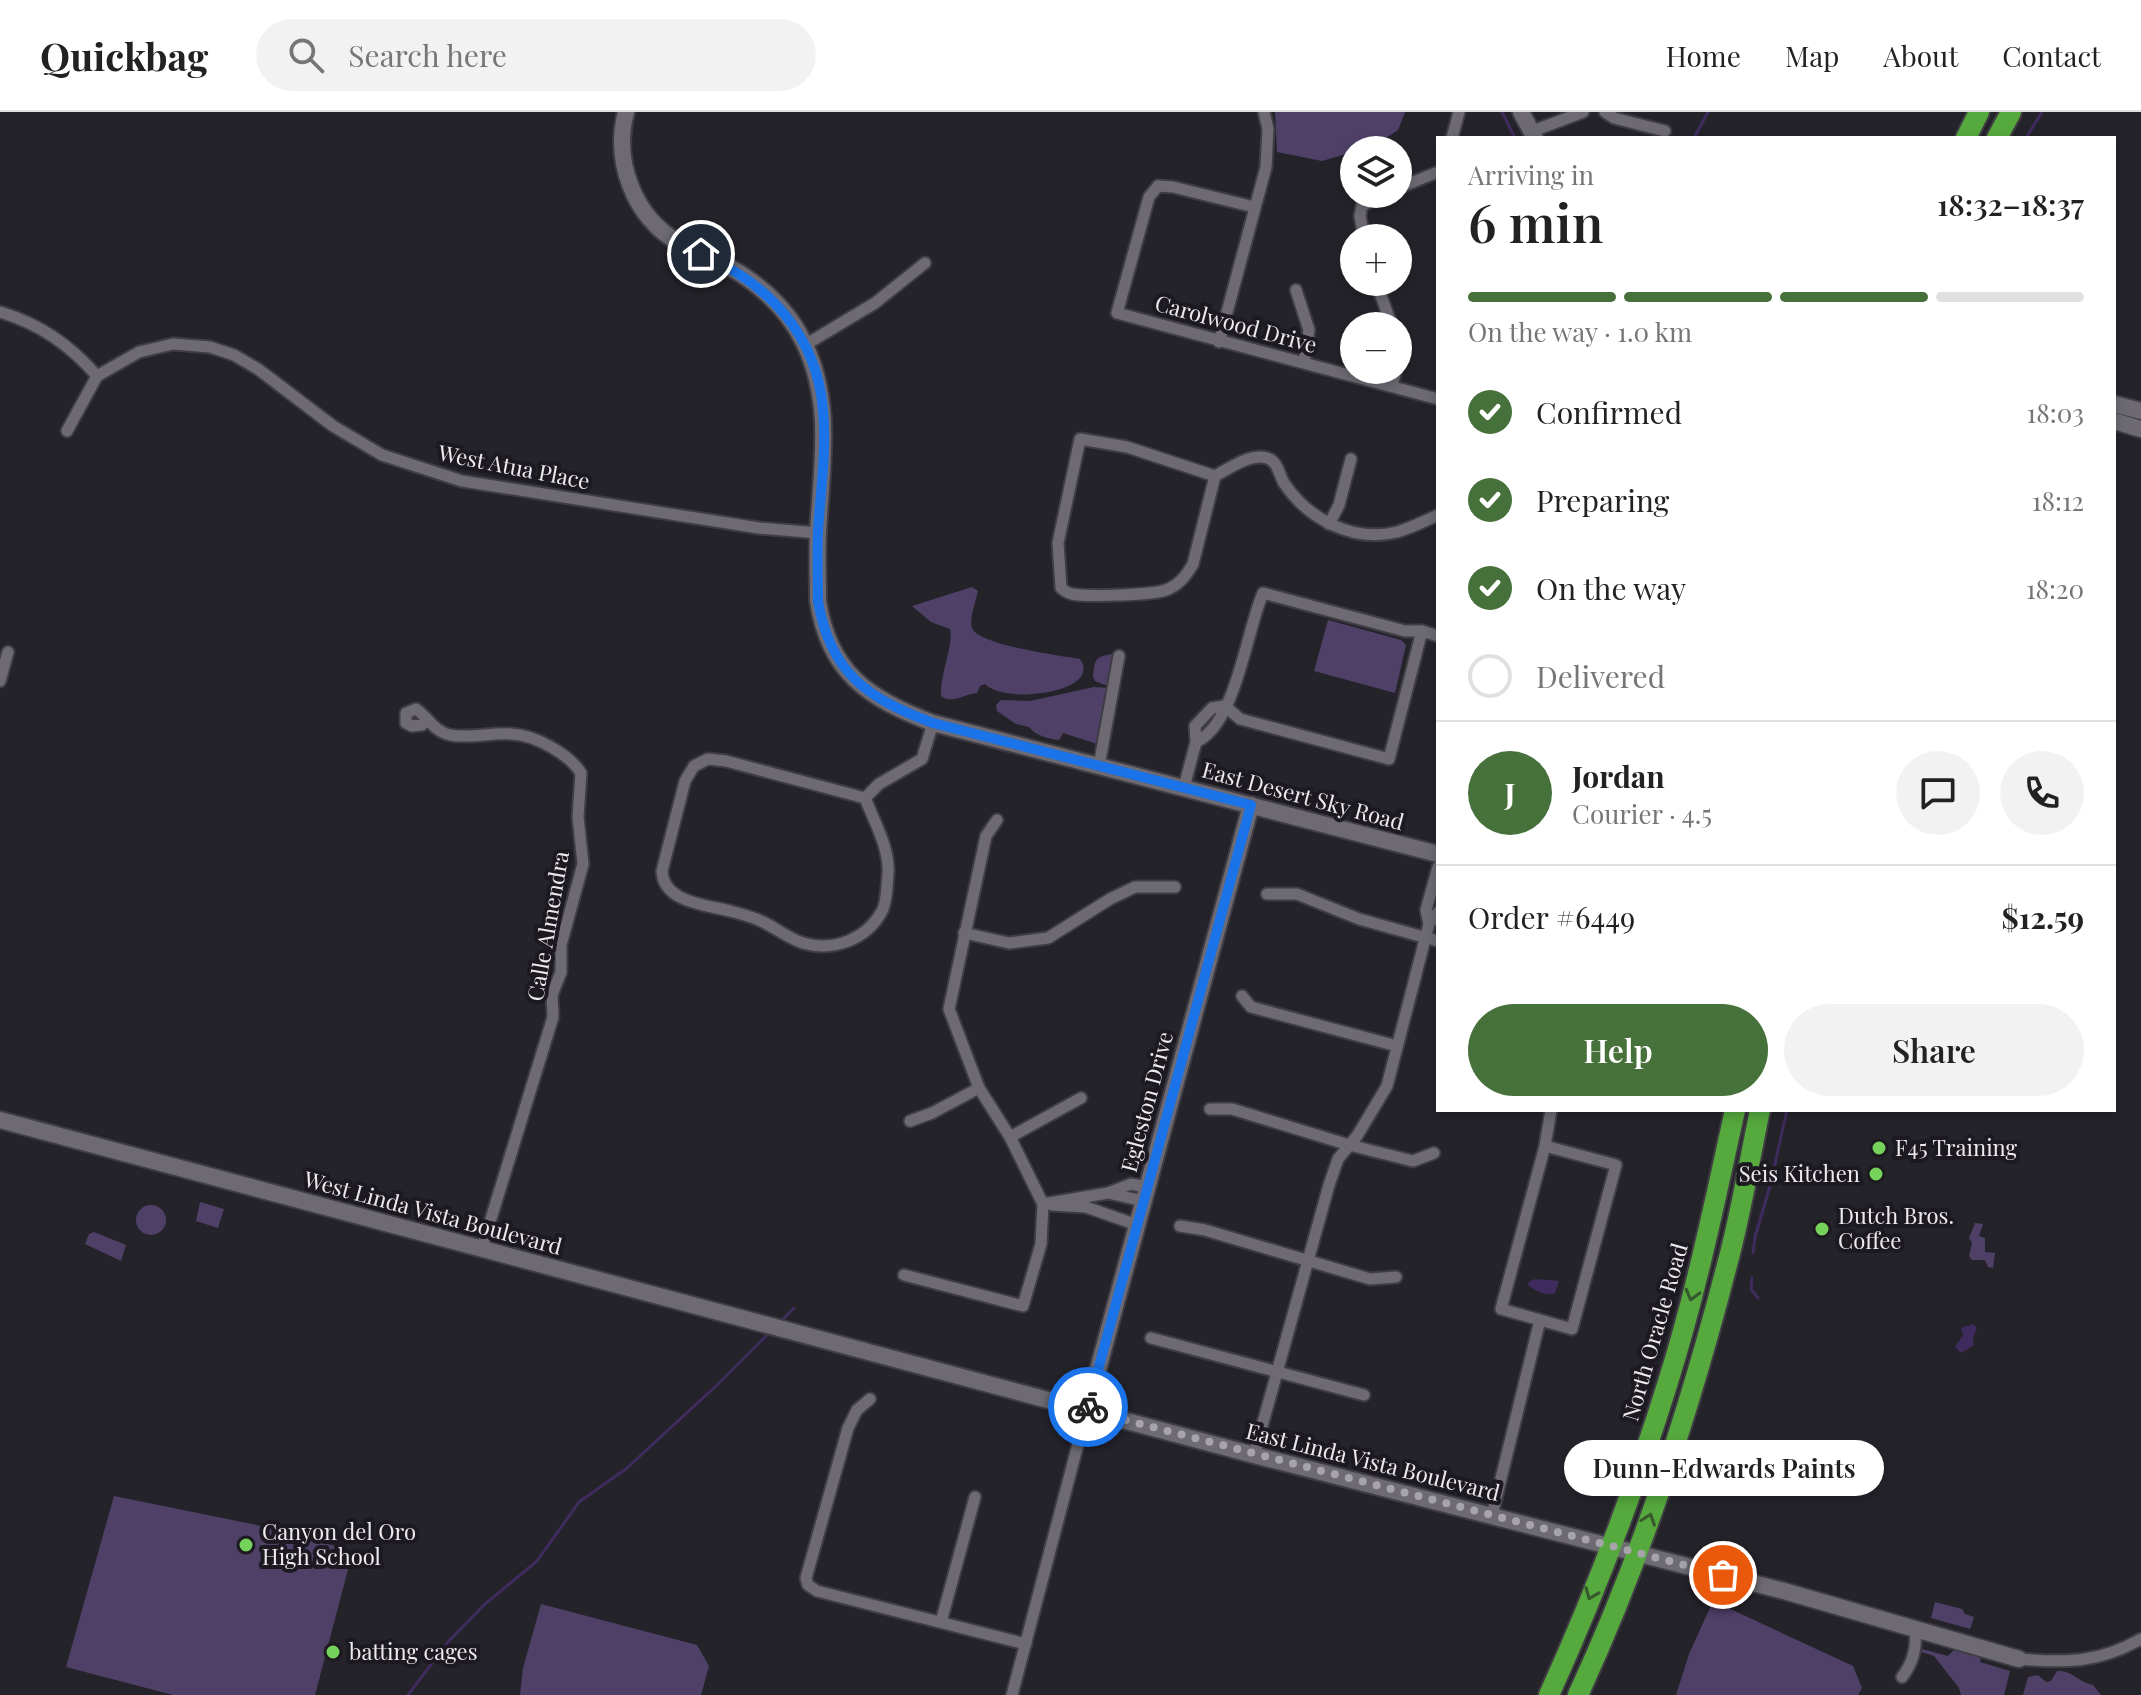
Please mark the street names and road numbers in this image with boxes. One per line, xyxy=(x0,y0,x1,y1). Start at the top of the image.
street label: Carolwood Drive xyxy=(1152,287,1321,359)
street label: West Atua Place xyxy=(435,436,593,495)
street label: East Desert Sky Road xyxy=(1199,754,1408,836)
street label: Calle Almendra xyxy=(519,848,575,1003)
street label: Egleston Drive xyxy=(1113,1028,1179,1175)
street label: West Linda Vista Boulevard xyxy=(300,1163,566,1261)
street label: North Oracle Road xyxy=(1614,1239,1694,1424)
street label: East Linda Vista Boulevard xyxy=(1243,1415,1504,1507)

